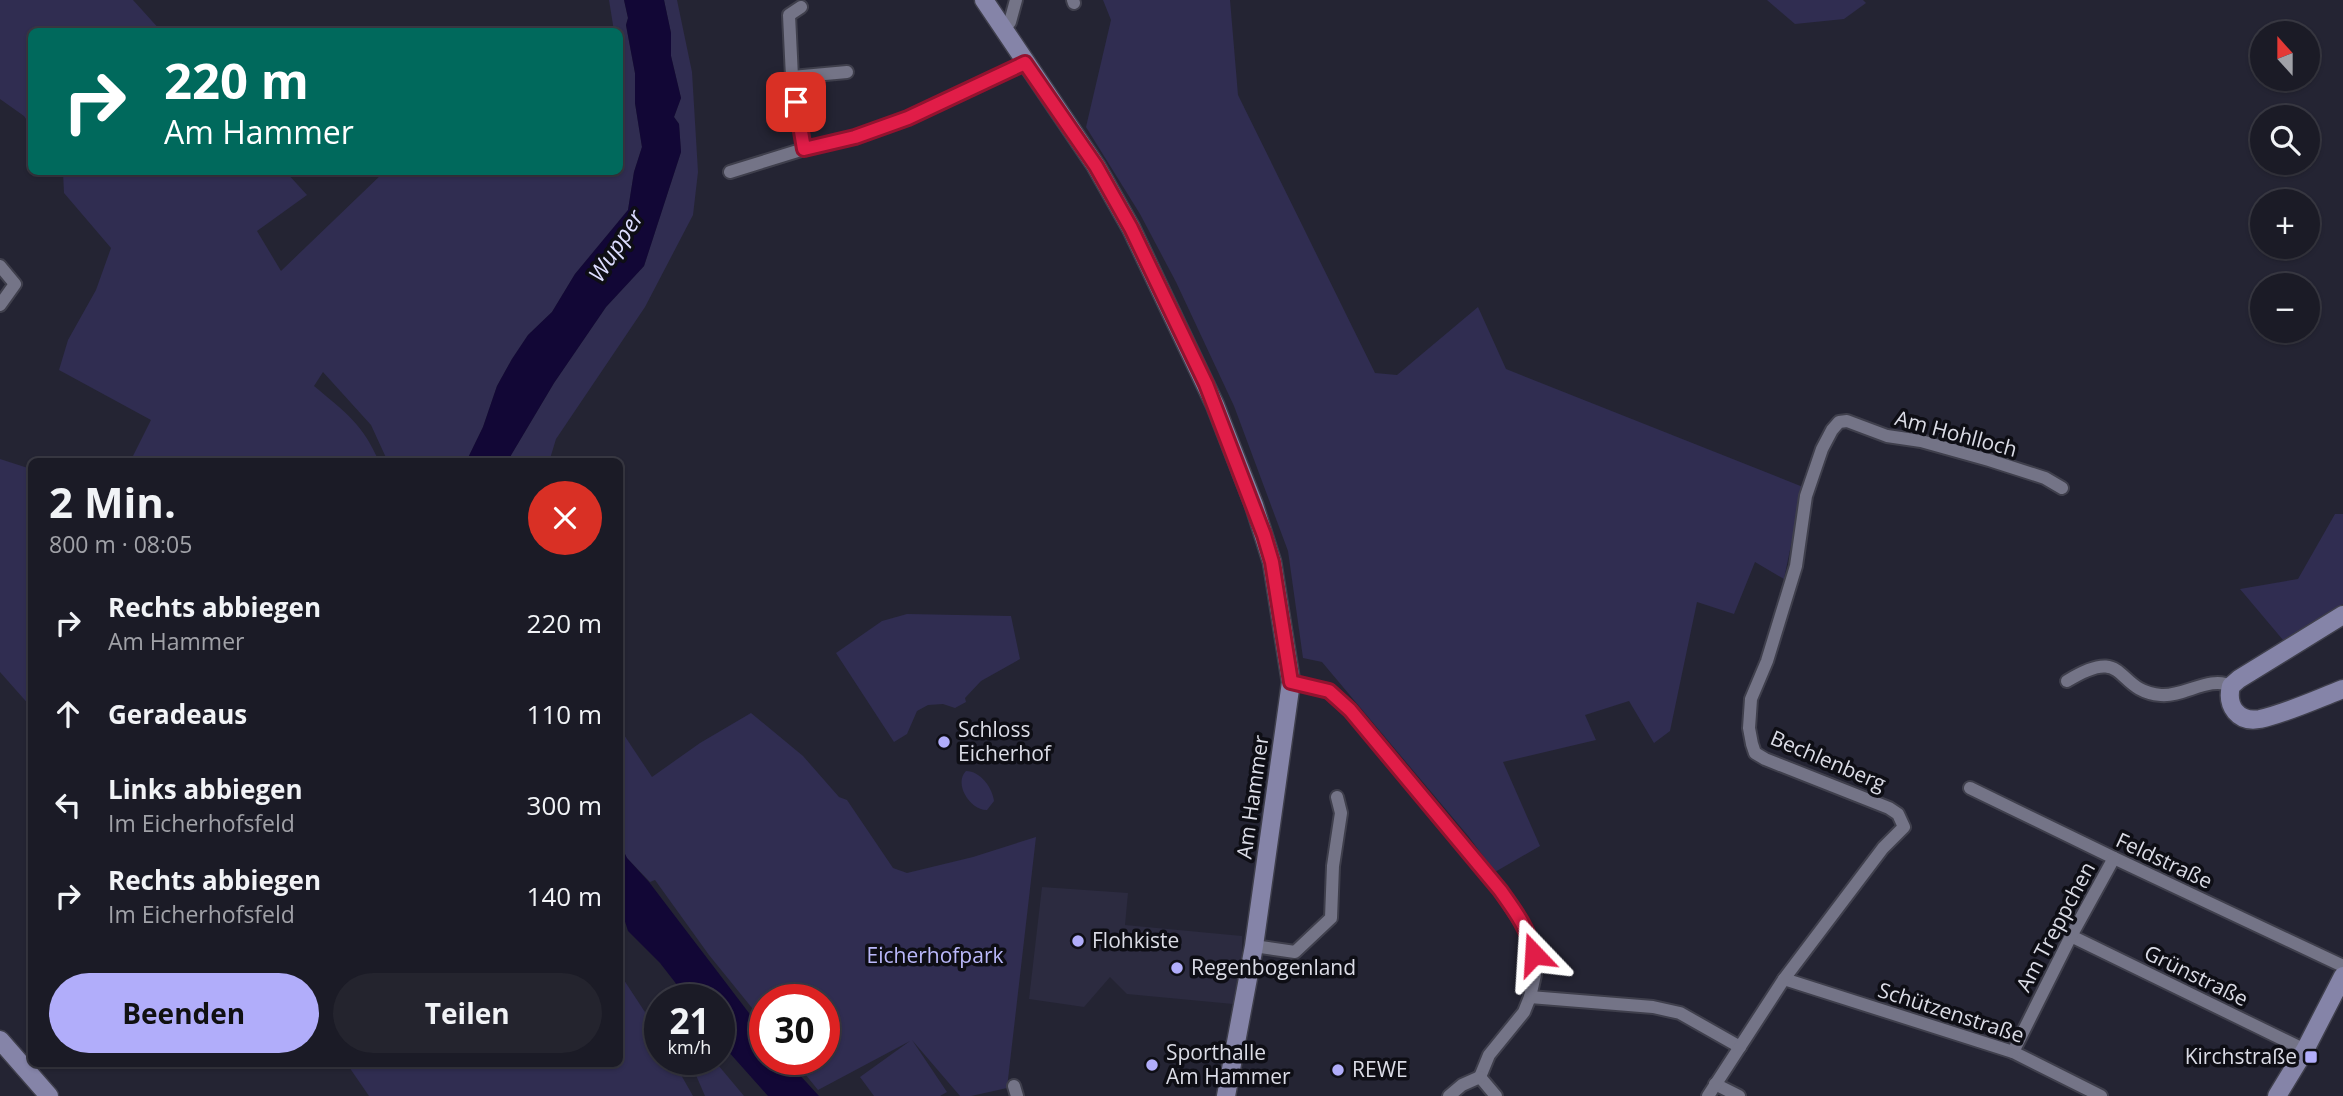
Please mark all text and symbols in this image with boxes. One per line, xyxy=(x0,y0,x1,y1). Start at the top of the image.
north arrow xyxy=(2250,21,2320,91)
map controls xyxy=(2250,21,2320,343)
text: 220 m xyxy=(164,47,309,113)
icon: right xyxy=(49,56,140,147)
pin xyxy=(766,72,826,132)
icon: arrive xyxy=(777,83,815,121)
button: search xyxy=(2250,105,2320,175)
text: Am Hammer xyxy=(164,110,354,153)
button: + xyxy=(2250,189,2320,259)
water label: Wupper xyxy=(580,202,651,288)
button: − xyxy=(2250,273,2320,343)
street label: Am Hohlloch xyxy=(1892,403,2020,463)
text: 2 Min. xyxy=(49,473,176,530)
button: close xyxy=(528,481,602,555)
text: 800 m · 08:05 xyxy=(49,528,192,560)
text: Rechts abbiegen xyxy=(108,589,321,625)
icon: right xyxy=(49,604,87,642)
text: 220 m xyxy=(527,605,602,641)
text: Am Hammer xyxy=(108,625,244,657)
icon: ahead xyxy=(49,695,87,733)
text: Geradeaus xyxy=(108,696,247,732)
text: 110 m xyxy=(527,696,602,732)
place label: Schloss Eicherhof xyxy=(958,715,1053,767)
street label: Bechlenberg xyxy=(1766,723,1890,797)
street label: Am Hammer xyxy=(1229,733,1275,860)
marker: Schloss Eicherhof xyxy=(936,734,952,750)
text: Links abbiegen xyxy=(108,771,303,807)
icon: left xyxy=(49,786,87,824)
text: 300 m xyxy=(527,787,602,823)
text: Im Eicherhofsfeld xyxy=(108,807,295,839)
street label: Feldstraße xyxy=(2112,826,2217,895)
street label: Am Treppchen xyxy=(2009,857,2101,996)
text: Rechts abbiegen xyxy=(108,862,321,898)
icon: right xyxy=(49,877,87,915)
text: 140 m xyxy=(527,878,602,914)
text: Im Eicherhofsfeld xyxy=(108,898,295,930)
position arrow xyxy=(1497,917,1571,991)
place label: Flohkiste xyxy=(1092,926,1179,954)
marker: Flohkiste xyxy=(1070,933,1086,949)
street label: Grünstraße xyxy=(2140,938,2253,1012)
park label: Eicherhofpark xyxy=(867,941,1004,969)
place label: Regenbogenland xyxy=(1191,953,1356,981)
marker: Regenbogenland xyxy=(1169,960,1185,976)
button: Beenden xyxy=(49,973,319,1053)
button: Teilen xyxy=(333,973,602,1053)
street label: Schützenstraße xyxy=(1875,975,2028,1049)
speed limit sign: 30 xyxy=(749,984,840,1075)
text: 21 xyxy=(669,997,710,1044)
text: km/h xyxy=(668,1035,711,1059)
place label: Sporthalle Am Hammer xyxy=(1166,1038,1291,1090)
place label: Kirchstraße xyxy=(2185,1042,2297,1070)
marker: Kirchstraße xyxy=(2303,1049,2319,1065)
place label: REWE xyxy=(1352,1055,1408,1083)
marker: Sporthalle Am Hammer xyxy=(1144,1057,1160,1073)
marker: REWE xyxy=(1330,1062,1346,1078)

